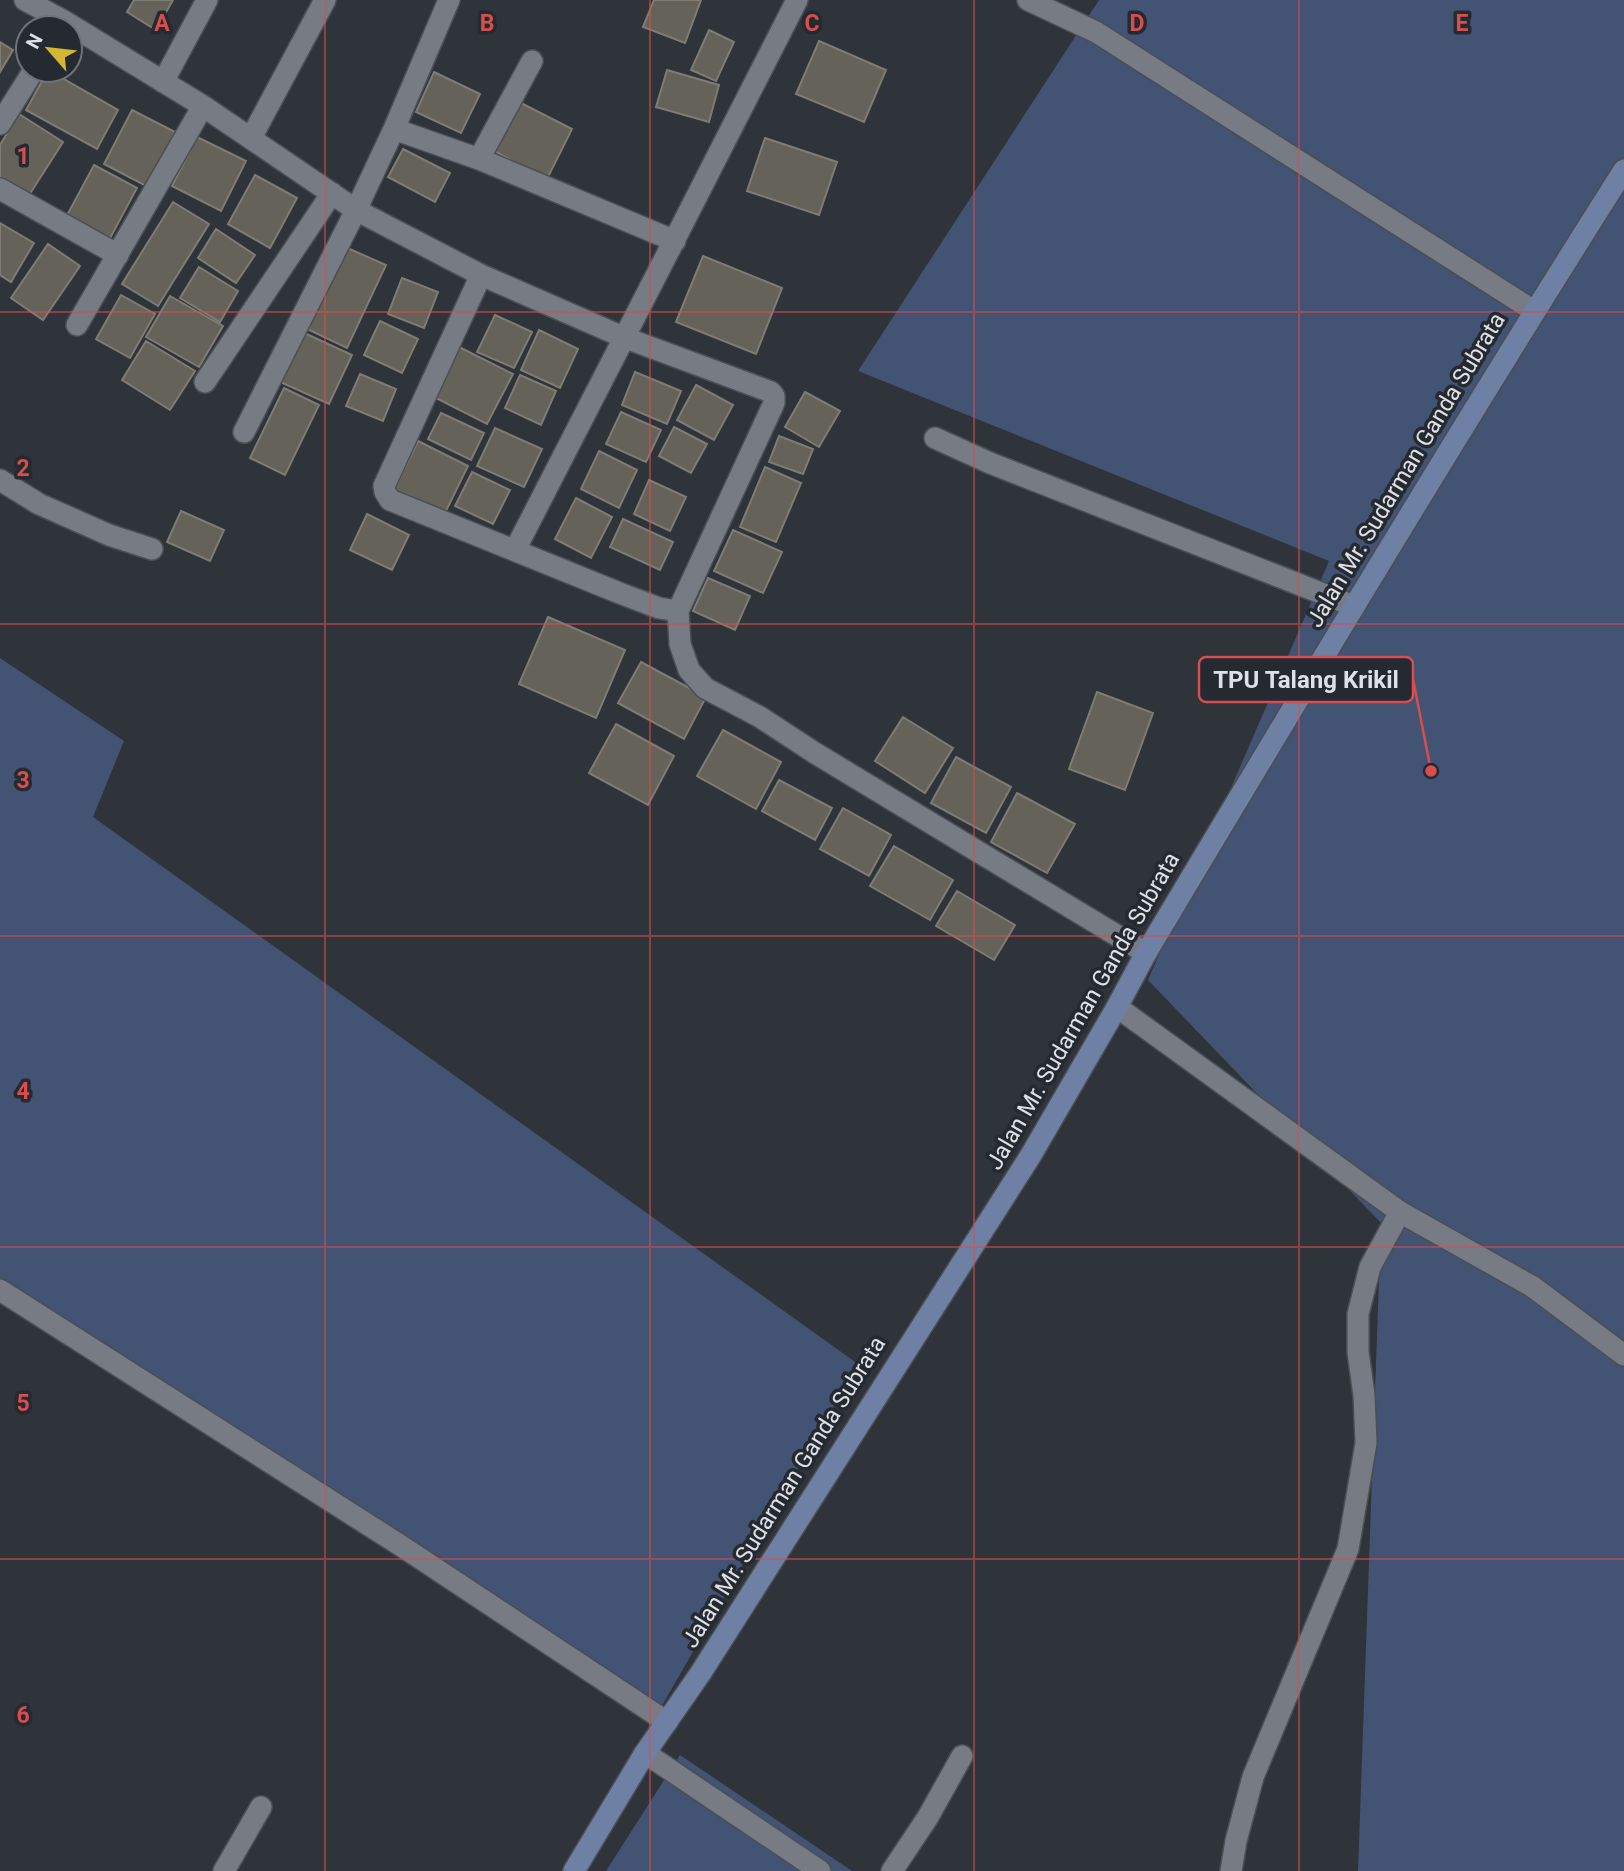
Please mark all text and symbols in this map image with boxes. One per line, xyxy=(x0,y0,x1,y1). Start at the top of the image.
text: A xyxy=(154,10,170,37)
text: B xyxy=(480,10,494,37)
text: C xyxy=(804,10,820,37)
text: D xyxy=(1130,10,1144,37)
text: E xyxy=(1456,10,1469,37)
north arrow xyxy=(14,14,84,84)
text: N xyxy=(21,30,48,53)
text: 1 xyxy=(16,143,30,170)
street label: Jalan Mr. Sudarman Ganda Subrata xyxy=(1301,308,1511,632)
text: 2 xyxy=(16,455,30,482)
callout: TPU Talang Krikil xyxy=(1199,657,1413,702)
text: TPU Talang Krikil xyxy=(1213,666,1399,694)
text: 3 xyxy=(16,767,30,794)
street label: Jalan Mr. Sudarman Ganda Subrata xyxy=(981,848,1185,1174)
text: 4 xyxy=(16,1078,30,1105)
street label: Jalan Mr. Sudarman Ganda Subrata xyxy=(677,1331,891,1653)
text: 5 xyxy=(16,1390,30,1417)
text: 6 xyxy=(16,1702,30,1729)

